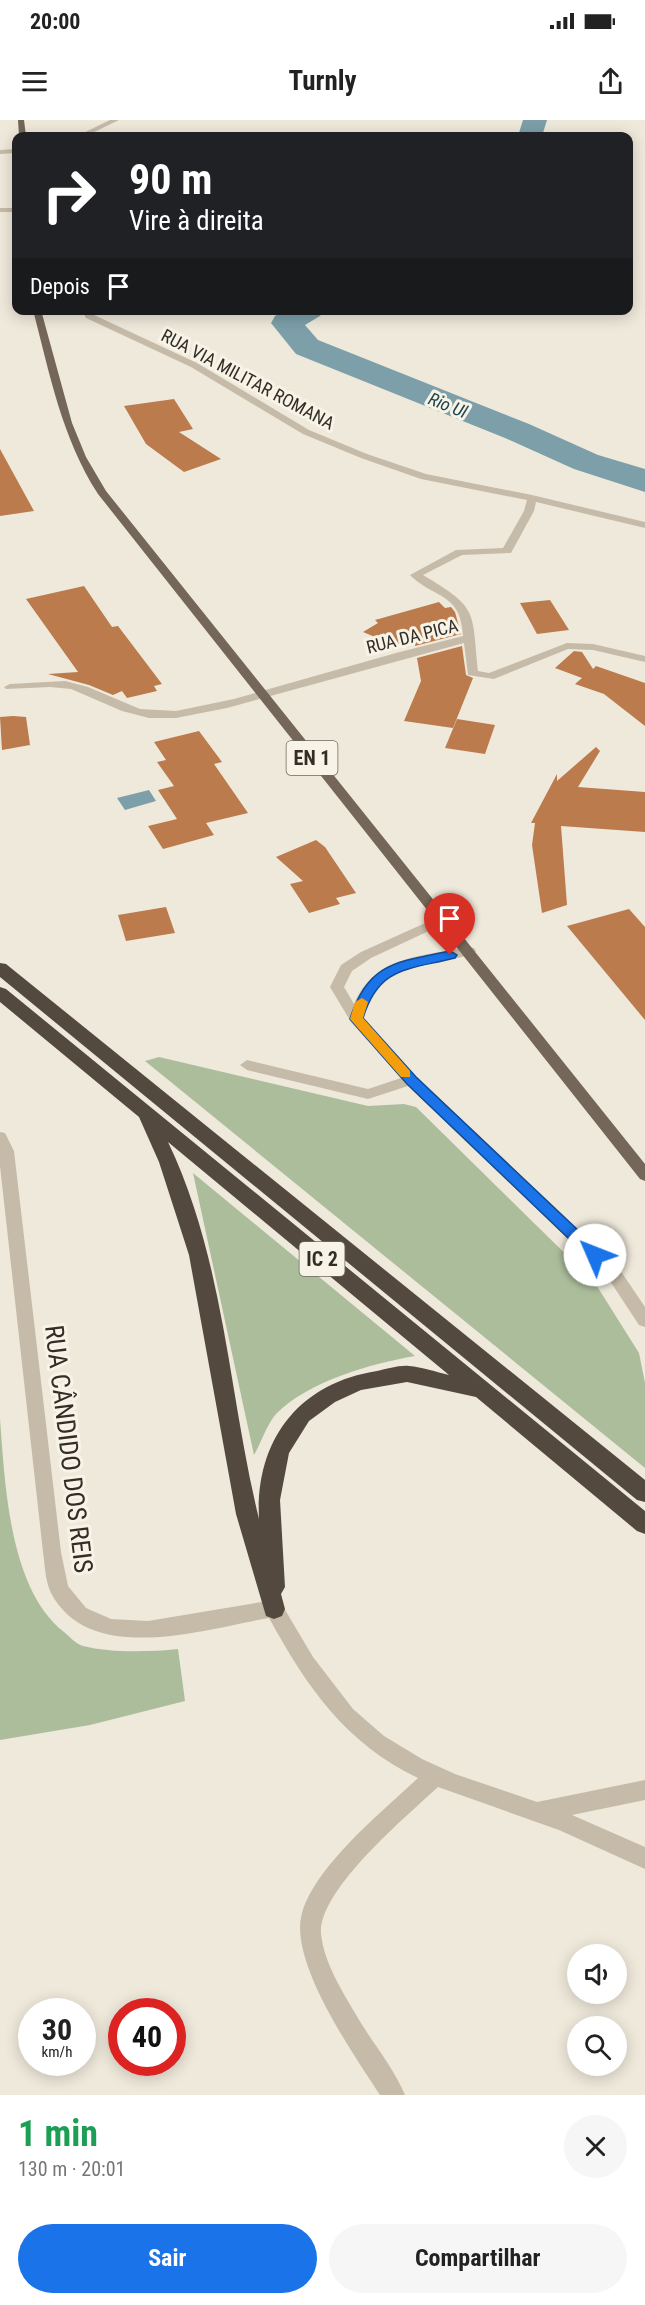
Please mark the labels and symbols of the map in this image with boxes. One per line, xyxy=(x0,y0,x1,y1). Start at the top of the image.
street label: RUA VIA MILITAR ROMANA xyxy=(158,324,339,434)
water label: Rio Ul xyxy=(426,388,471,423)
street label: RUA DA PICA xyxy=(364,614,461,658)
road number: EN 1 xyxy=(286,741,338,775)
pin xyxy=(424,893,475,955)
position arrow xyxy=(563,1223,627,1287)
road number: IC 2 xyxy=(300,1242,344,1276)
street label: RUA CÂNDIDO DOS REIS xyxy=(39,1323,99,1575)
speed limit sign: 40 xyxy=(108,1998,186,2076)

